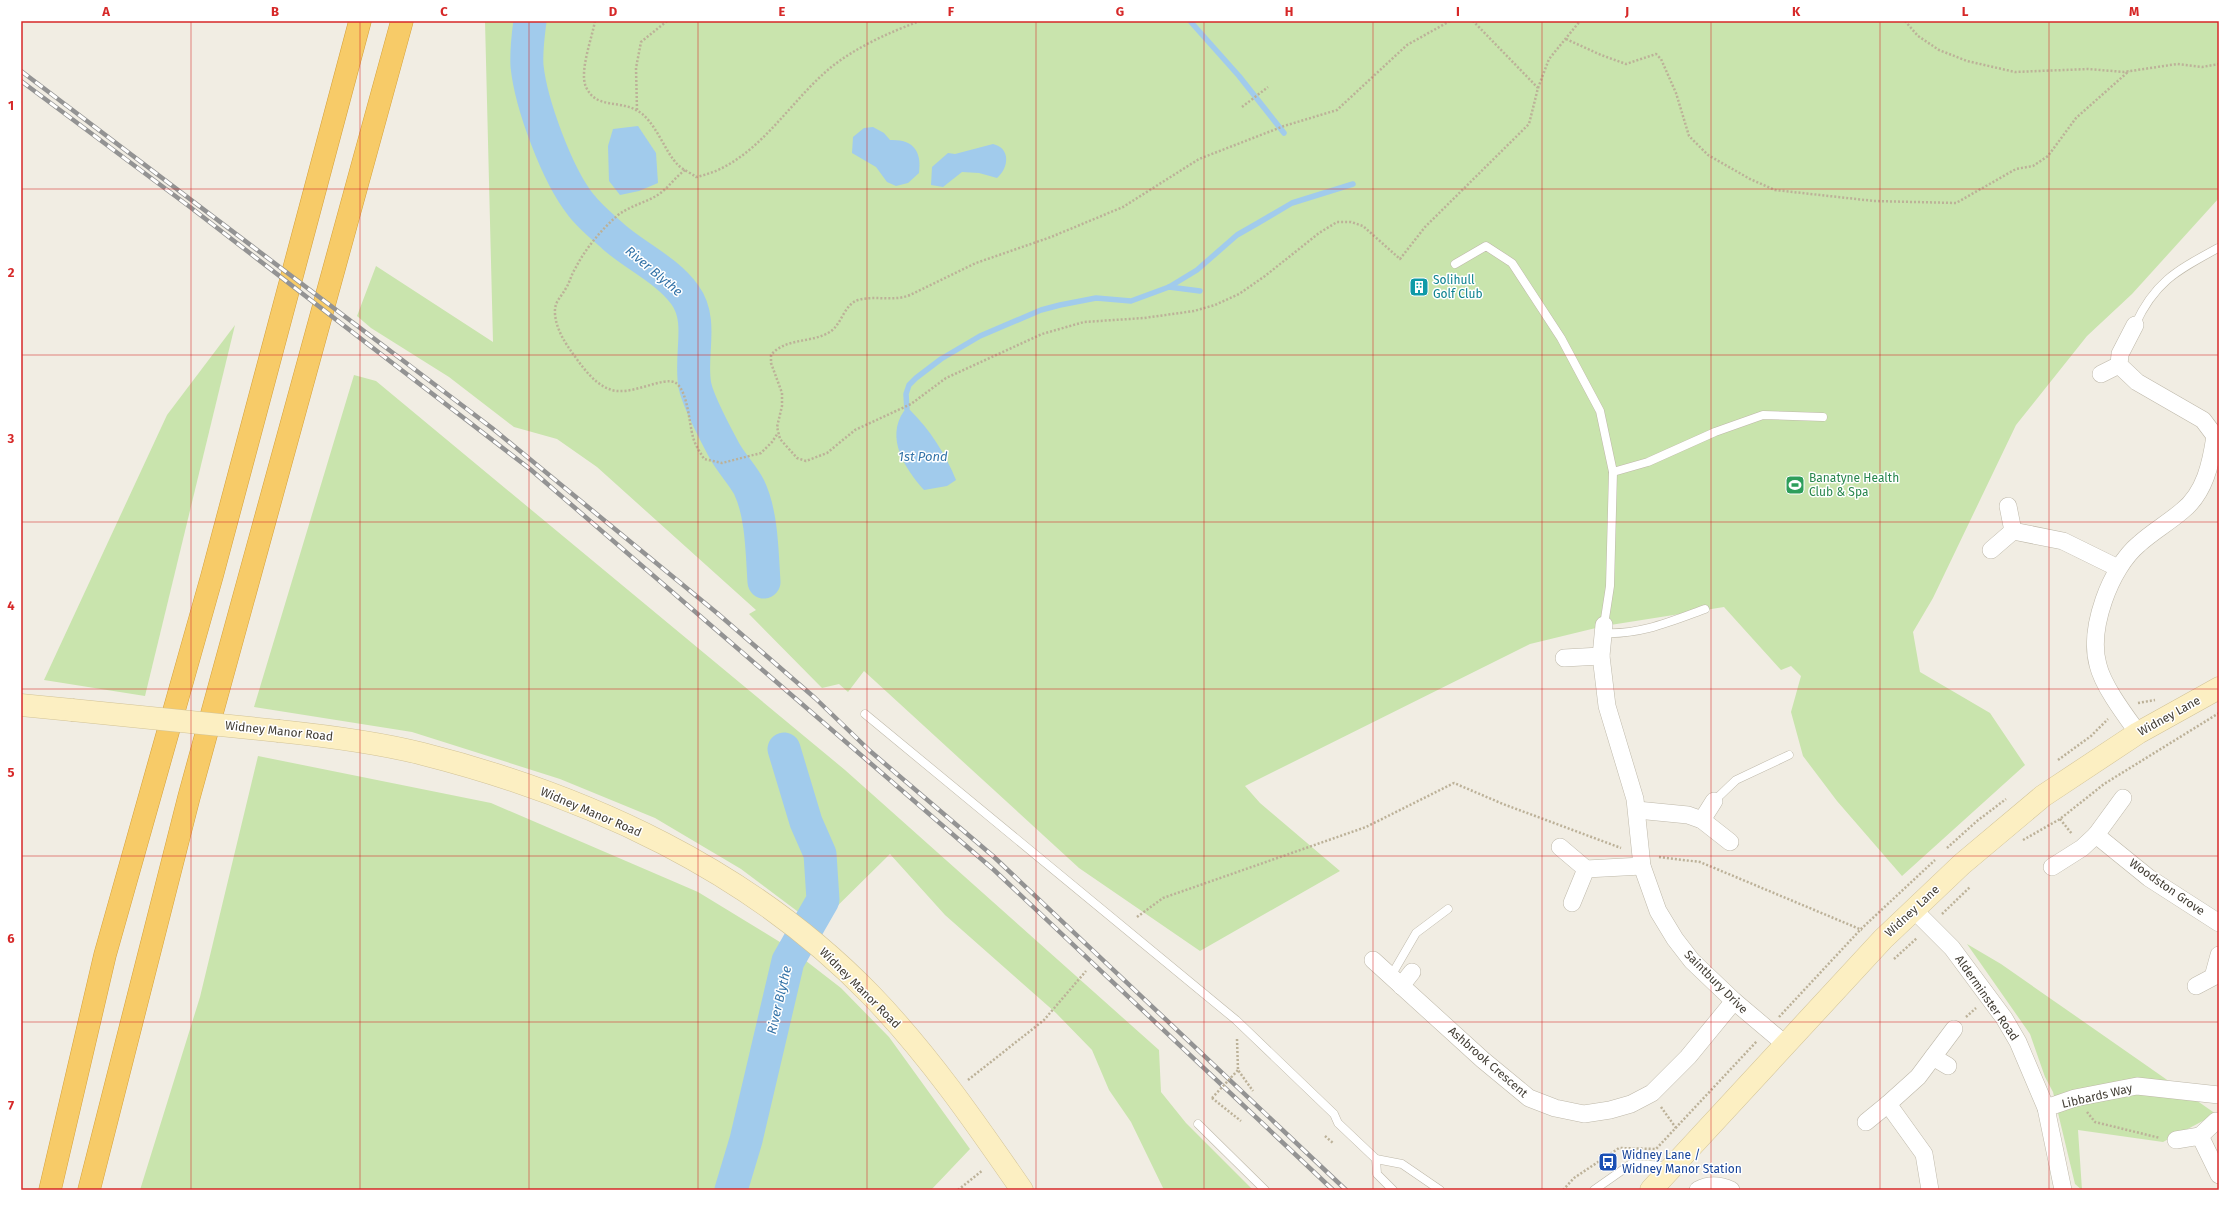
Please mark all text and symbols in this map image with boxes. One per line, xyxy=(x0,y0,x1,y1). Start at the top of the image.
text: A xyxy=(101,4,110,19)
text: B xyxy=(271,4,279,19)
text: C xyxy=(440,4,448,19)
text: D xyxy=(609,4,618,19)
text: E xyxy=(779,4,786,19)
text: F xyxy=(948,4,955,19)
text: G xyxy=(1116,4,1124,19)
text: H xyxy=(1285,4,1293,19)
text: I xyxy=(1456,4,1460,19)
text: J xyxy=(1624,4,1629,19)
text: K xyxy=(1792,4,1801,19)
text: L xyxy=(1962,4,1969,19)
text: M xyxy=(2129,4,2139,19)
text: 1 xyxy=(8,98,14,113)
water label: River Blythe xyxy=(623,243,686,299)
text: 2 xyxy=(8,265,15,280)
place label: Solihull Golf Club xyxy=(1433,273,1483,301)
building icon: Solihull Golf Club xyxy=(1408,276,1430,298)
text: 3 xyxy=(7,431,15,446)
water label: 1st Pond xyxy=(898,449,948,464)
place label: Banatyne Health Club & Spa xyxy=(1809,471,1899,499)
sports icon: Banatyne Health Club & Spa xyxy=(1784,474,1806,496)
text: 4 xyxy=(7,598,15,613)
street label: Widney Lane xyxy=(2135,693,2203,739)
street label: Widney Manor Road xyxy=(224,718,334,744)
text: 5 xyxy=(8,765,15,780)
street label: Widney Manor Road xyxy=(538,784,644,840)
street label: Woodston Grove xyxy=(2126,856,2208,918)
street label: Widney Lane xyxy=(1882,882,1942,940)
text: 6 xyxy=(7,931,15,946)
street label: Widney Manor Road xyxy=(817,945,903,1031)
street label: Saintbury Drive xyxy=(1681,947,1751,1017)
street label: Alderminster Road xyxy=(1952,953,2022,1043)
water label: River Blythe xyxy=(764,964,794,1035)
street label: Ashbrook Crescent xyxy=(1445,1024,1531,1101)
street label: Libbards Way xyxy=(2060,1081,2134,1111)
text: 7 xyxy=(8,1098,14,1113)
place label: Widney Lane / Widney Manor Station xyxy=(1622,1148,1742,1176)
bus stop icon: Widney Lane / Widney Manor Station xyxy=(1597,1151,1619,1173)

